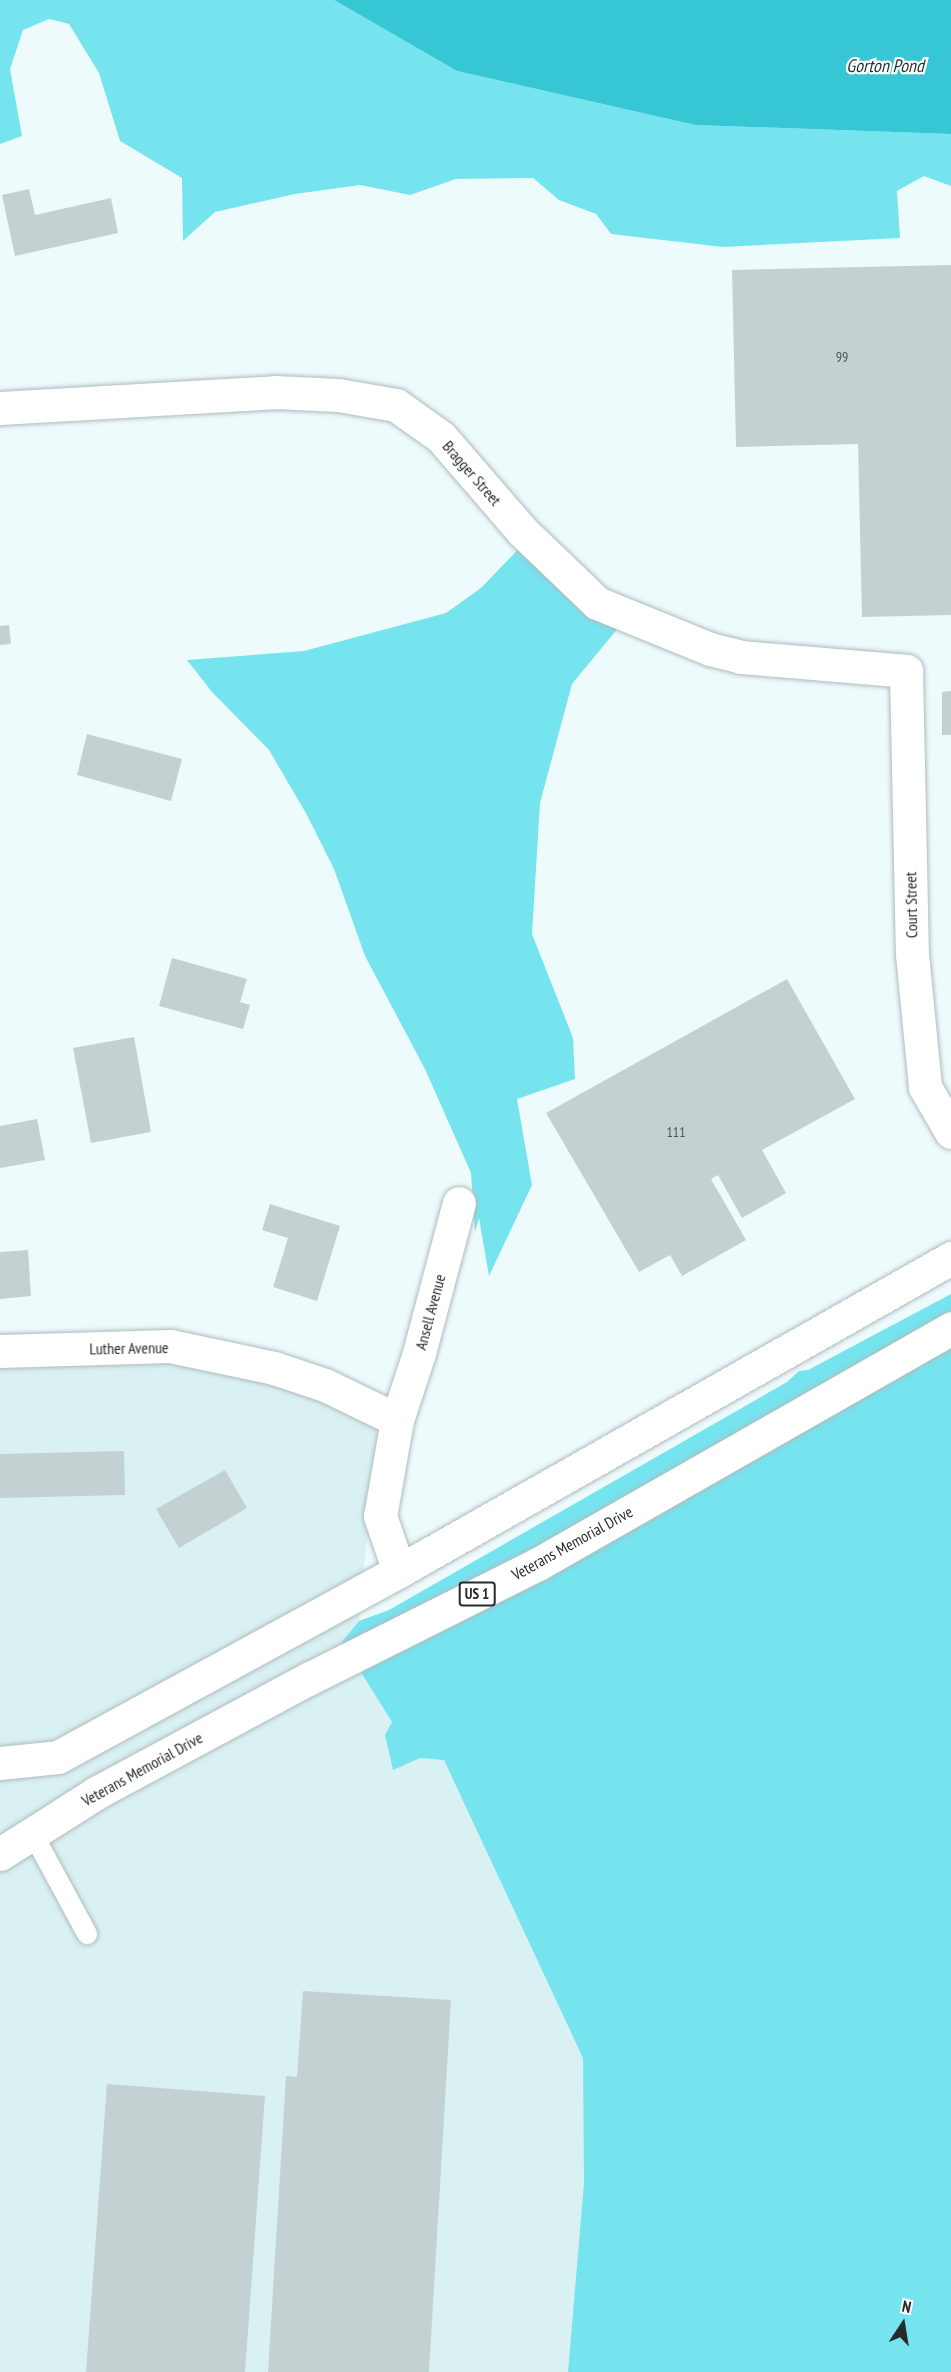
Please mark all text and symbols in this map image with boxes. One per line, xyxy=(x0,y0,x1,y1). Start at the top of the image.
water label: Gorton Pond xyxy=(846,55,924,77)
house number: 99 xyxy=(836,349,848,365)
street label: Bragger Street xyxy=(439,437,505,509)
street label: Court Street xyxy=(901,872,921,938)
house number: 111 xyxy=(667,1124,685,1140)
street label: Ansell Avenue xyxy=(411,1272,449,1352)
street label: Luther Avenue xyxy=(89,1338,169,1358)
street label: Veterans Memorial Drive xyxy=(508,1502,636,1584)
road number: US 1 xyxy=(458,1582,496,1606)
street label: Veterans Memorial Drive xyxy=(78,1728,206,1810)
north arrow xyxy=(873,2294,933,2354)
text: N xyxy=(900,2296,913,2317)

